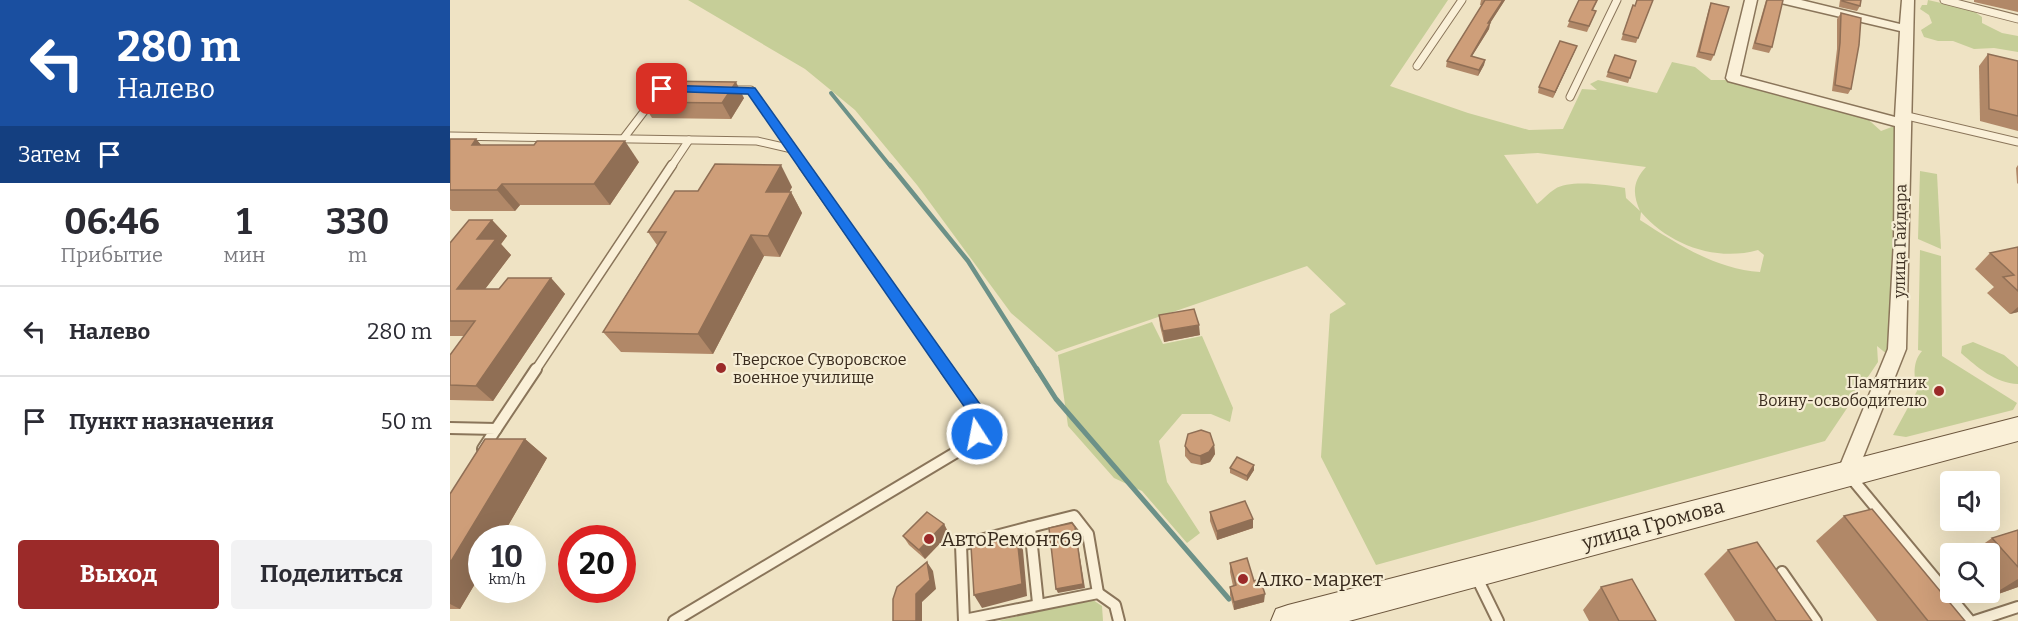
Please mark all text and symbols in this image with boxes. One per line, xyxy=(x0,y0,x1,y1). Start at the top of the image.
text: 280 m xyxy=(117,22,240,72)
icon: left xyxy=(18,24,96,102)
pin xyxy=(636,63,687,114)
icon: arrive xyxy=(645,72,678,105)
text: Налево xyxy=(117,73,215,105)
icon: arrive xyxy=(93,138,126,171)
text: Затем xyxy=(18,141,81,168)
street label: улица Гайдара xyxy=(1889,183,1911,299)
text: 06:46 xyxy=(64,200,160,244)
text: 1 xyxy=(237,200,252,244)
text: 330 xyxy=(326,200,389,244)
text: Прибытие xyxy=(61,243,163,267)
text: мин xyxy=(224,243,265,267)
text: m xyxy=(348,243,367,267)
icon: left xyxy=(18,315,51,348)
text: Налево xyxy=(69,318,150,345)
text: 280 m xyxy=(367,318,432,345)
place label: Тверское Суворовское военное училище xyxy=(733,350,906,387)
marker: Тверское Суворовское военное училище xyxy=(714,361,728,375)
place label: Памятник Воину-освободителю xyxy=(1758,373,1928,410)
marker: Памятник Воину-освободителю xyxy=(1932,384,1946,398)
position arrow xyxy=(945,402,1009,466)
icon: arrive xyxy=(18,405,51,438)
text: Пункт назначения xyxy=(69,408,274,435)
text: 50 m xyxy=(381,408,432,435)
map controls xyxy=(1940,471,2000,603)
button: sound xyxy=(1940,471,2000,531)
street label: улица Громова xyxy=(1578,494,1727,555)
speed limit sign: 20 xyxy=(558,525,636,603)
place label: АвтоРемонт69 xyxy=(941,527,1083,551)
marker: АвтоРемонт69 xyxy=(922,532,936,546)
text: 10 xyxy=(491,539,523,575)
button: Выход xyxy=(18,540,219,609)
button: Поделиться xyxy=(231,540,432,609)
button: search xyxy=(1940,543,2000,603)
place label: Алко-маркет xyxy=(1255,567,1383,591)
text: km/h xyxy=(488,570,526,588)
marker: Алко-маркет xyxy=(1236,572,1250,586)

